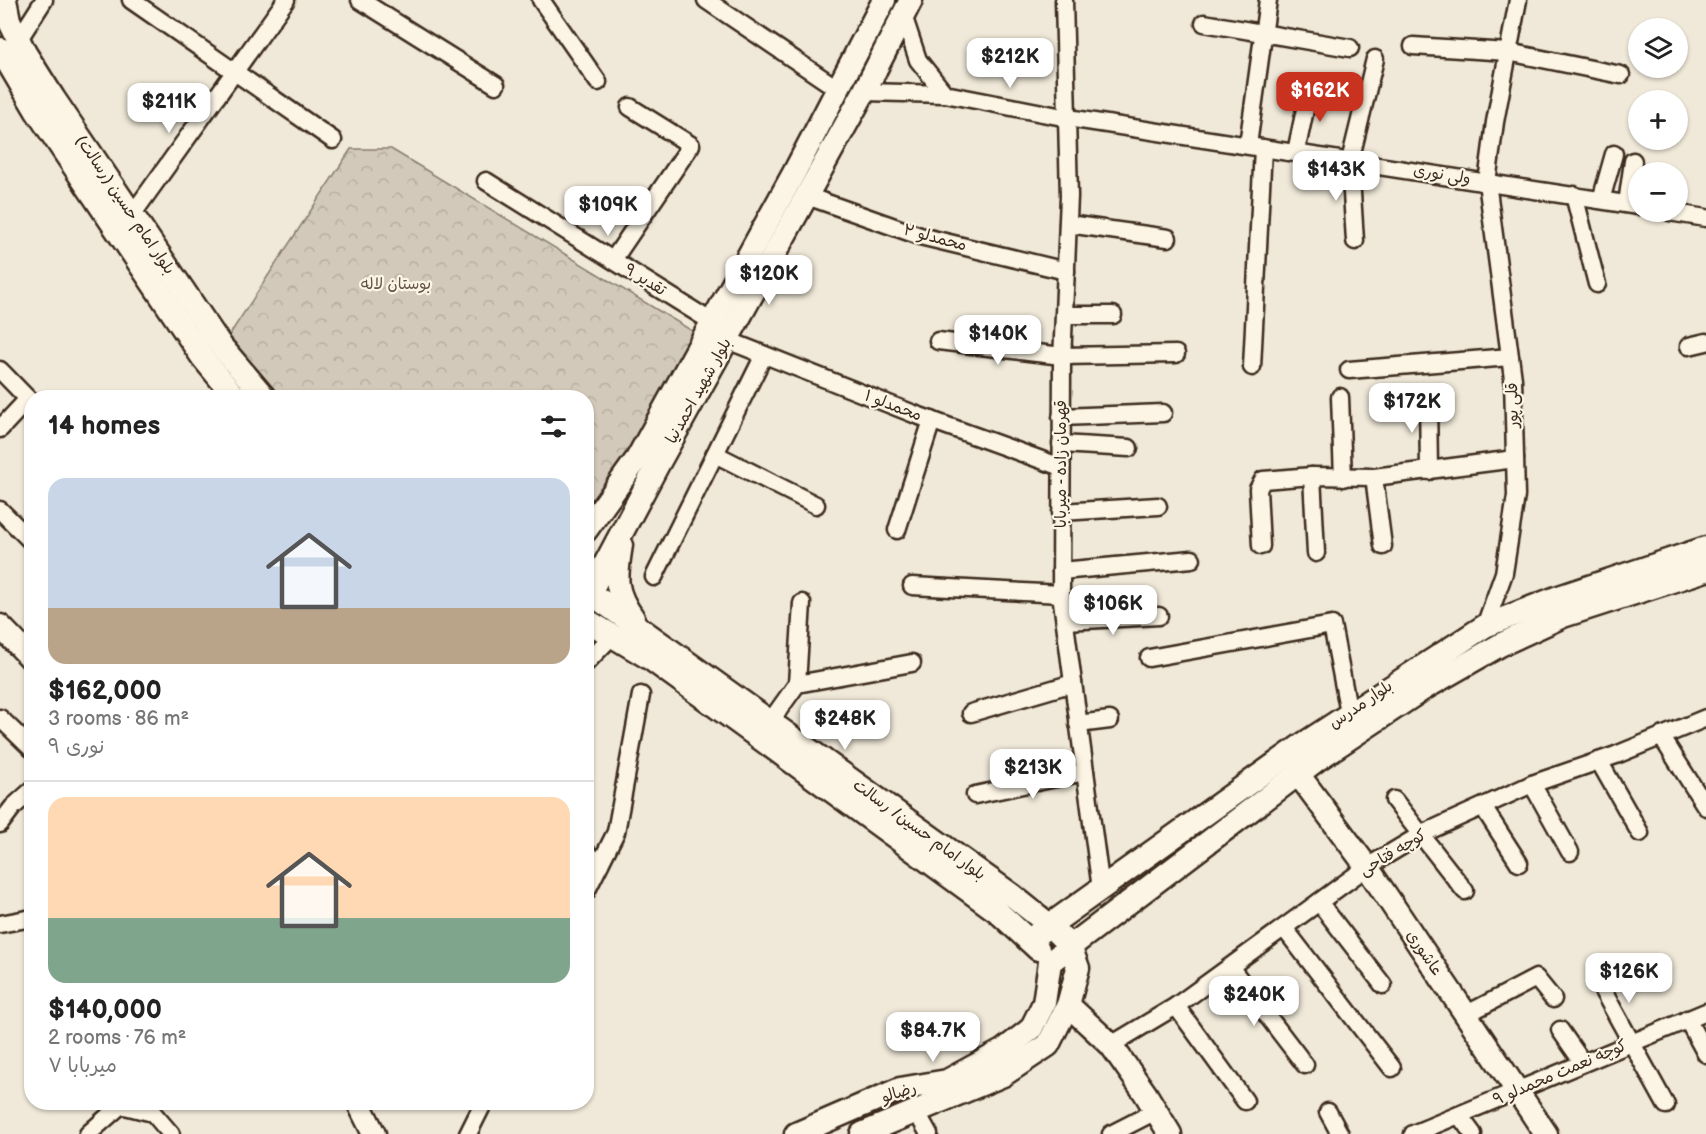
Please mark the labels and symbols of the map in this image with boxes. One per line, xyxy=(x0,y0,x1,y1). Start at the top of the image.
pin: $212K xyxy=(968,38,1052,89)
pin: $162K xyxy=(1278,72,1362,123)
pin: $211K xyxy=(127,83,211,134)
street label: بلوار امام حسین (رسالت) xyxy=(70,132,179,279)
pin: $143K xyxy=(1294,151,1378,202)
street label: ولی نوری xyxy=(1412,161,1472,189)
pin: $109K xyxy=(566,186,650,237)
street label: محمدلو ۲ xyxy=(901,220,969,256)
pin: $120K xyxy=(727,255,811,306)
street label: ۹ تقدیر xyxy=(621,260,670,300)
park label: بوستان لاله xyxy=(361,275,431,294)
pin: $140K xyxy=(956,315,1040,366)
street label: بلوار شهید احمدنیا xyxy=(662,335,736,447)
street label: قلی پور xyxy=(1503,382,1523,430)
pin: $172K xyxy=(1370,383,1454,434)
street label: محمدلو ۱ xyxy=(862,386,924,426)
street label: قهرمان زاده - میربابا xyxy=(1052,400,1071,528)
pin: $106K xyxy=(1071,585,1155,636)
street label: بلوار مدرس xyxy=(1325,677,1397,733)
pin: $248K xyxy=(803,700,887,751)
pin: $213K xyxy=(991,749,1075,800)
street label: بلوار امام حسین/ رسالت xyxy=(848,776,989,886)
street label: کوچه فتاحی xyxy=(1356,826,1430,880)
street label: عاشوری xyxy=(1402,927,1446,979)
pin: $126K xyxy=(1587,953,1671,1004)
pin: $240K xyxy=(1212,976,1296,1027)
pin: $84.7K xyxy=(884,1012,982,1063)
street label: کوچه نعمت محمدلو ۹ xyxy=(1490,1036,1630,1110)
street label: رضالو xyxy=(878,1079,919,1108)

